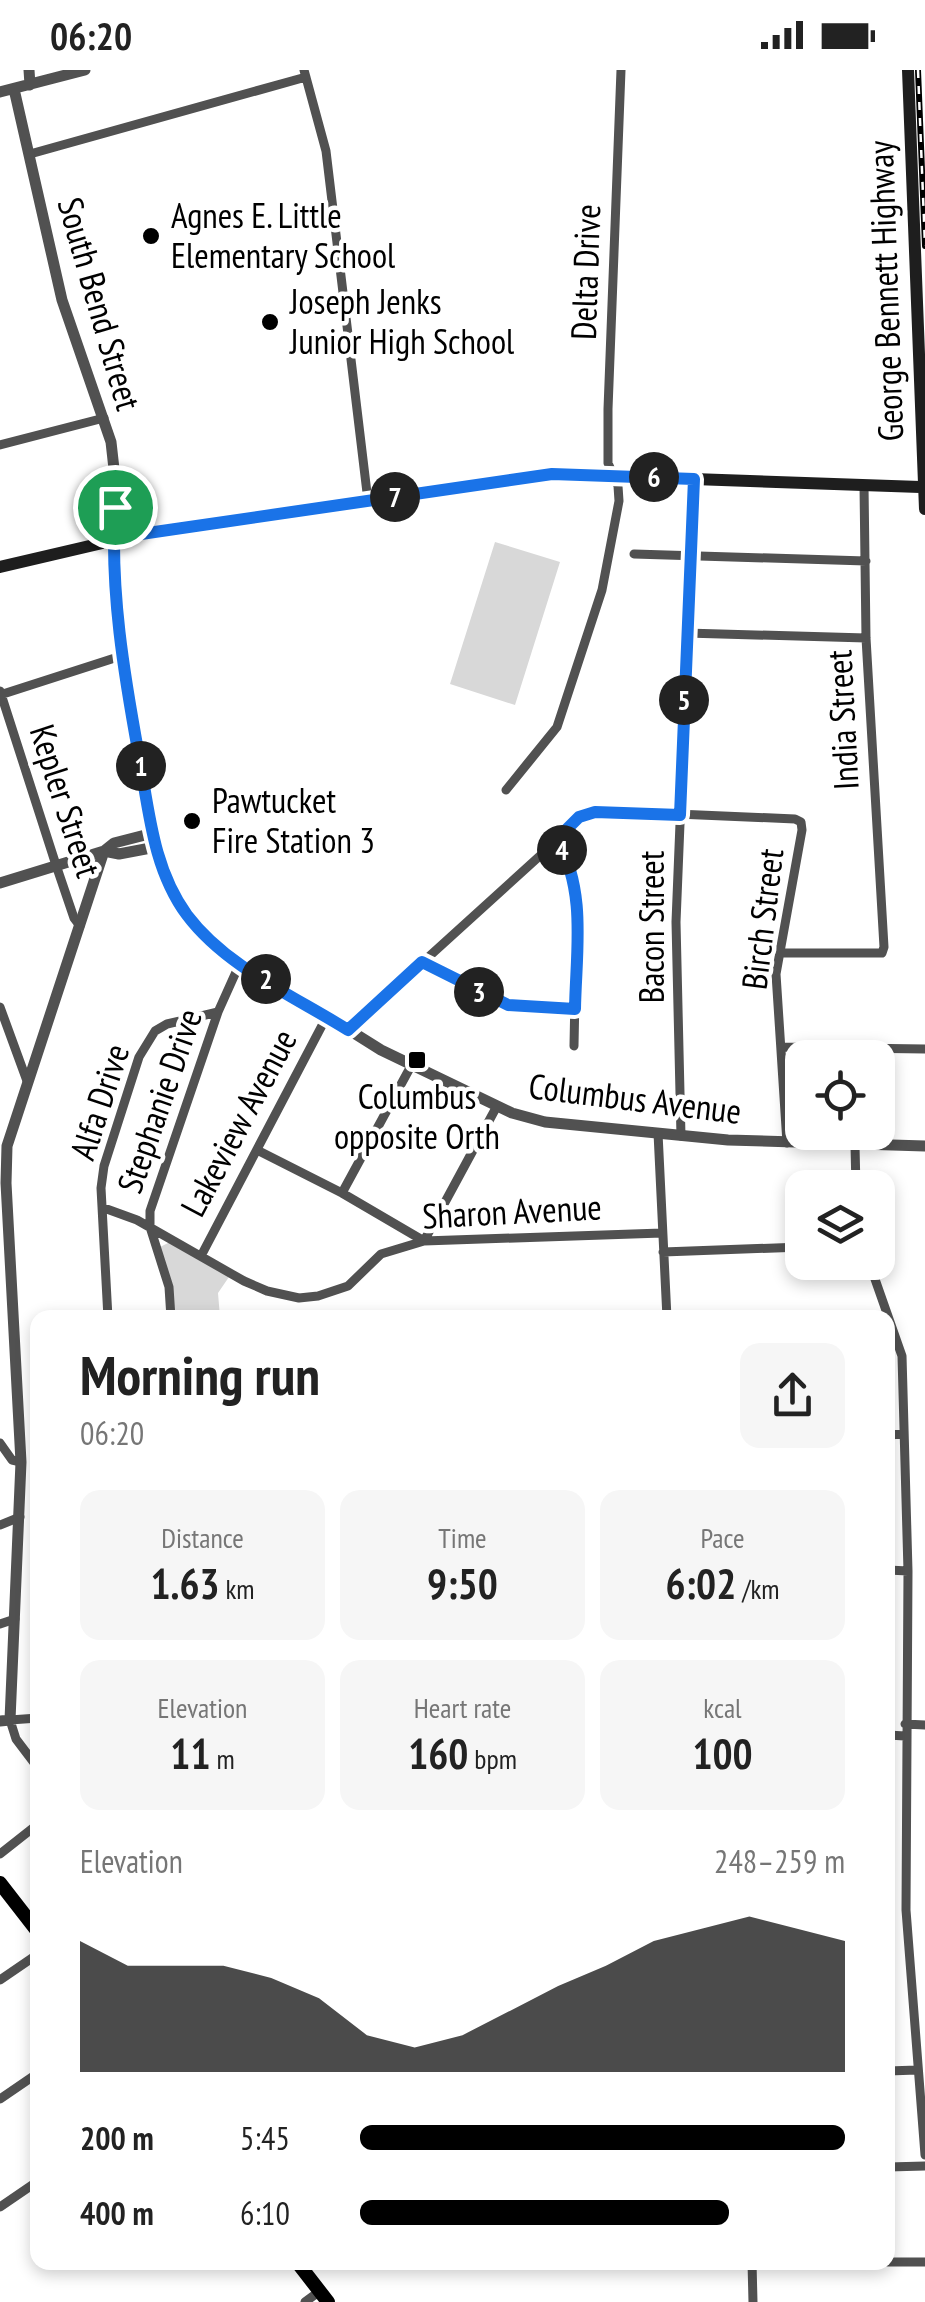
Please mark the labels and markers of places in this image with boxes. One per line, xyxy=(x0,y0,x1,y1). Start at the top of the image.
place label: Agnes E. Little Elementary School xyxy=(171,192,395,278)
marker: Agnes E. Little Elementary School xyxy=(140,225,162,247)
place label: Joseph Jenks Junior High School xyxy=(289,278,514,364)
marker: Joseph Jenks Junior High School xyxy=(259,311,281,333)
pin: 6 xyxy=(629,452,679,502)
pin xyxy=(73,465,158,550)
pin: 7 xyxy=(370,472,420,522)
pin: 5 xyxy=(659,675,709,725)
pin: 1 xyxy=(116,741,166,791)
place label: Pawtucket Fire Station 3 xyxy=(212,777,375,863)
marker: Pawtucket Fire Station 3 xyxy=(181,810,203,832)
pin: 4 xyxy=(537,825,587,875)
pin: 2 xyxy=(241,954,291,1004)
pin: 3 xyxy=(454,967,504,1017)
marker: Columbus opposite Orth xyxy=(406,1049,428,1071)
place label: Columbus opposite Orth xyxy=(334,1073,500,1159)

